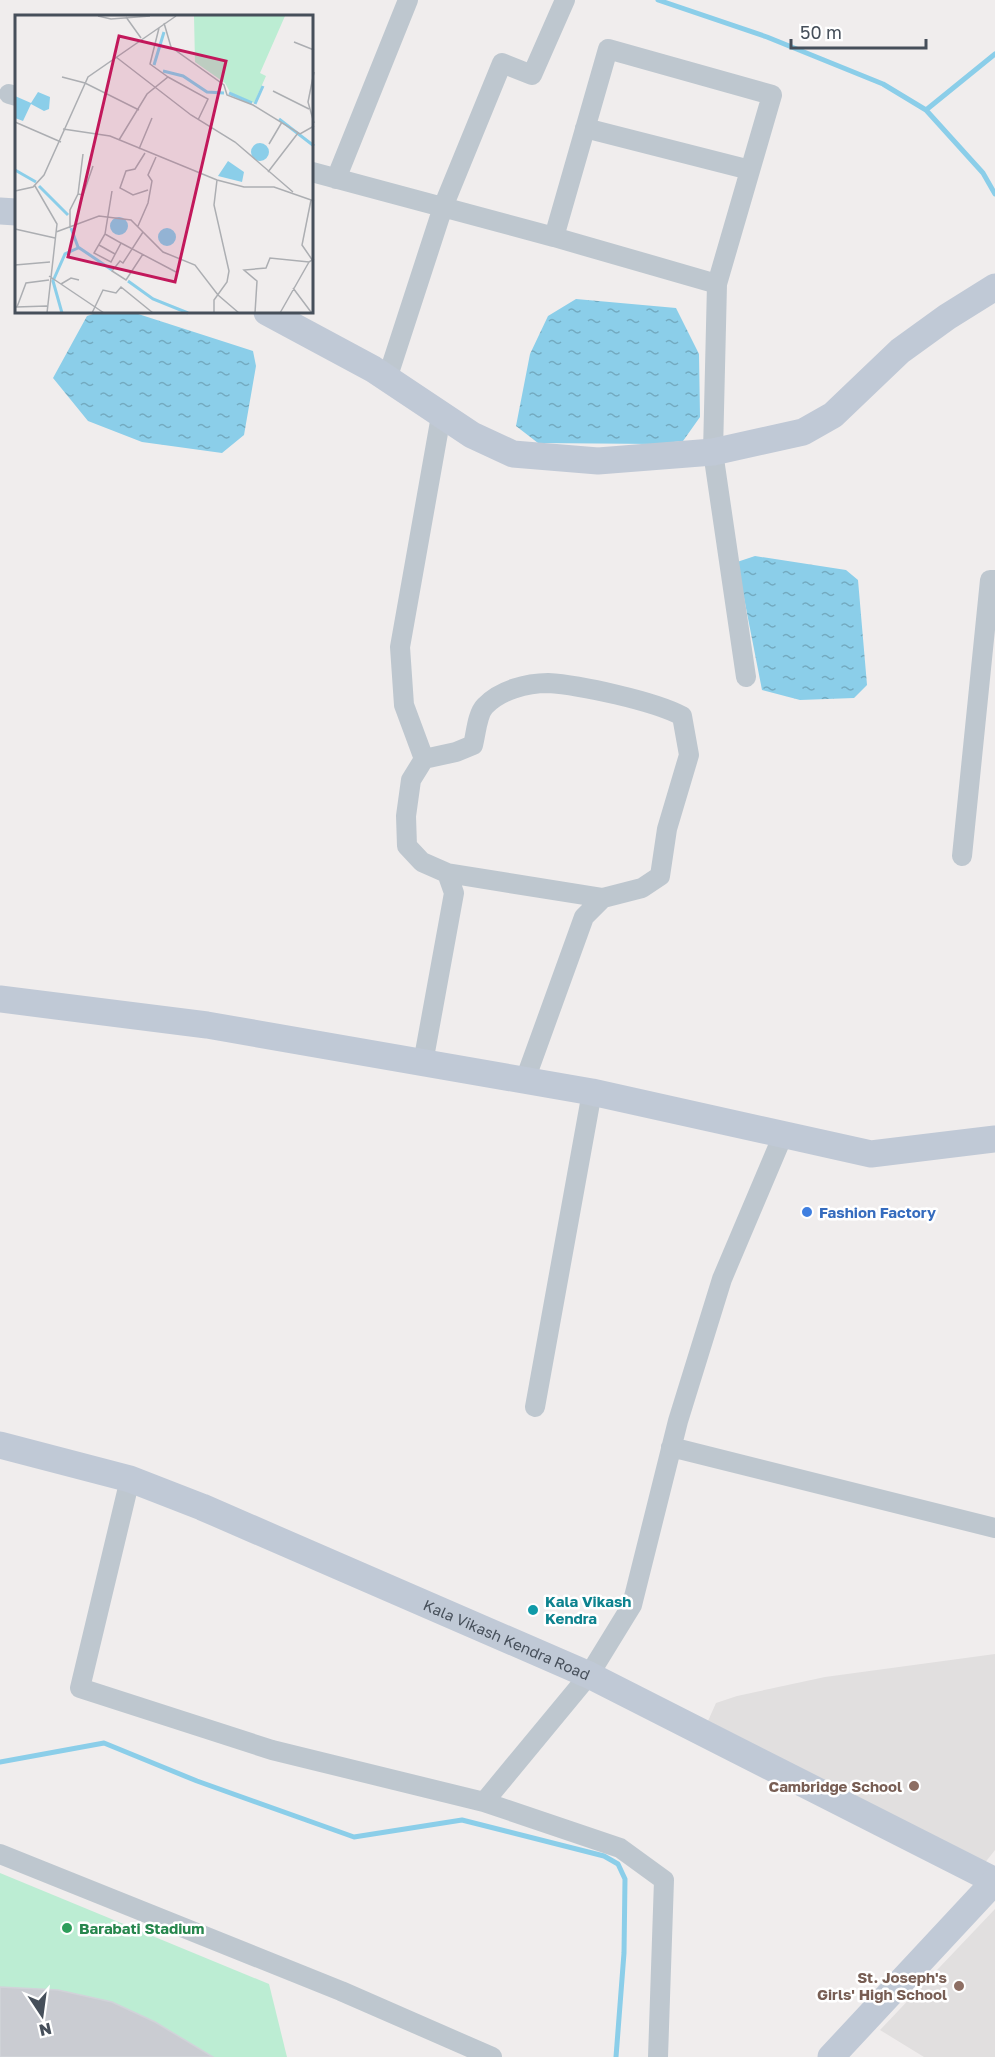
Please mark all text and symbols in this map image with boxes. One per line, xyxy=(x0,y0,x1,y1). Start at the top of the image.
scale bar xyxy=(791,12,926,50)
inset map xyxy=(15,15,314,314)
text: 50 m xyxy=(800,21,842,43)
place label: Fashion Factory xyxy=(819,1203,936,1221)
marker: Fashion Factory xyxy=(800,1205,814,1219)
place label: Kala Vikash Kendra xyxy=(545,1592,631,1627)
street label: Kala Vikash Kendra Road xyxy=(421,1595,593,1683)
marker: Kala Vikash Kendra xyxy=(526,1603,540,1617)
place label: Cambridge School xyxy=(769,1777,902,1795)
marker: Cambridge School xyxy=(907,1779,921,1793)
place label: Barabati Stadium xyxy=(79,1919,204,1937)
marker: Barabati Stadium xyxy=(60,1921,74,1935)
place label: St. Joseph's Girls' High School xyxy=(817,1968,947,2003)
marker: St. Joseph's Girls' High School xyxy=(952,1979,966,1993)
north arrow xyxy=(12,1985,72,2045)
text: N xyxy=(37,2019,54,2041)

